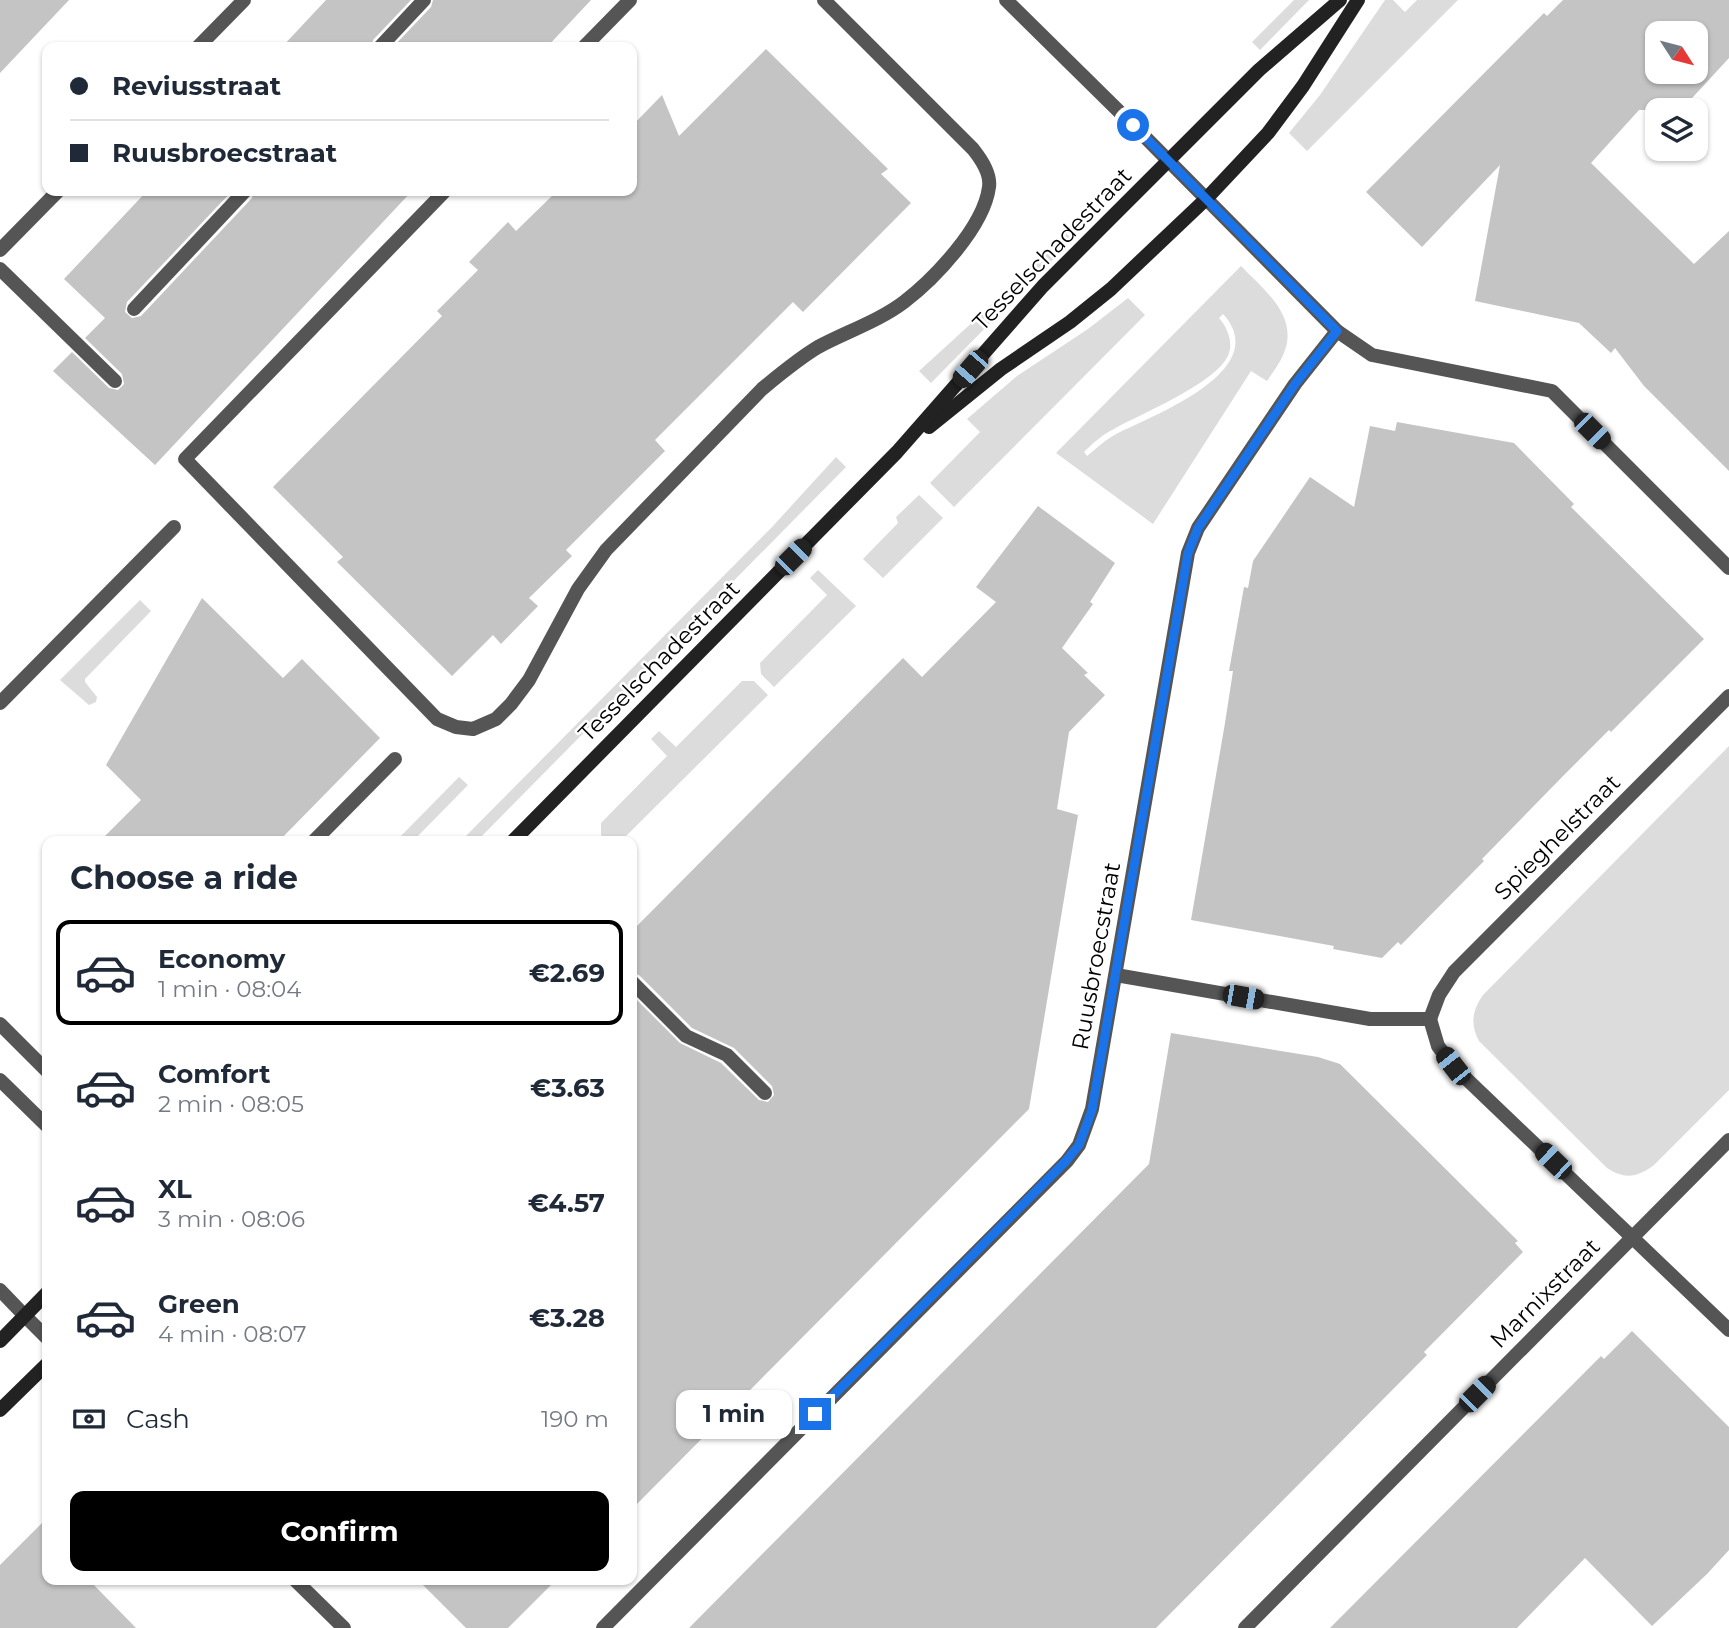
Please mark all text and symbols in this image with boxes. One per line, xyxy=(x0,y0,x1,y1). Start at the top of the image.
north arrow xyxy=(1645,21,1708,84)
map controls xyxy=(1645,21,1708,161)
text: Reviusstraat xyxy=(112,70,281,102)
button: layers xyxy=(1645,98,1708,161)
route start xyxy=(1117,109,1149,141)
text: Ruusbroecstraat xyxy=(112,137,337,169)
street label: Tesselschadestraat xyxy=(967,161,1137,337)
car xyxy=(949,346,992,392)
car xyxy=(1570,409,1615,453)
car xyxy=(771,535,816,579)
street label: Tesselschadestraat xyxy=(573,575,745,747)
street label: Spieghelstraat xyxy=(1488,768,1626,906)
text: Choose a ride xyxy=(70,858,298,897)
street label: Ruusbroecstraat xyxy=(1066,860,1126,1052)
icon: car xyxy=(74,941,137,1004)
text: Economy xyxy=(158,943,285,975)
text: €2.69 xyxy=(529,957,605,989)
text: 1 min · 08:04 xyxy=(158,975,302,1003)
car xyxy=(1221,983,1266,1011)
car xyxy=(1432,1043,1475,1089)
icon: car xyxy=(74,1056,137,1119)
text: Comfort xyxy=(158,1058,270,1090)
text: €3.63 xyxy=(530,1072,605,1104)
text: 2 min · 08:05 xyxy=(158,1090,304,1118)
car xyxy=(1531,1139,1576,1183)
icon: car xyxy=(74,1171,137,1234)
text: XL xyxy=(158,1173,192,1205)
text: €4.57 xyxy=(528,1187,605,1219)
text: 3 min · 08:06 xyxy=(158,1205,305,1233)
street label: Marnixstraat xyxy=(1484,1232,1606,1354)
icon: car xyxy=(74,1286,137,1349)
text: Green xyxy=(158,1288,240,1320)
text: €3.28 xyxy=(529,1302,605,1334)
text: 4 min · 08:07 xyxy=(158,1320,307,1348)
car xyxy=(1455,1372,1500,1416)
callout: 1 min xyxy=(675,1390,790,1438)
route end xyxy=(799,1398,831,1430)
icon: cash xyxy=(70,1400,108,1438)
text: 1 min xyxy=(703,1400,765,1428)
text: Cash xyxy=(126,1403,190,1435)
text: 190 m xyxy=(541,1405,609,1433)
button: Confirm xyxy=(70,1491,609,1571)

